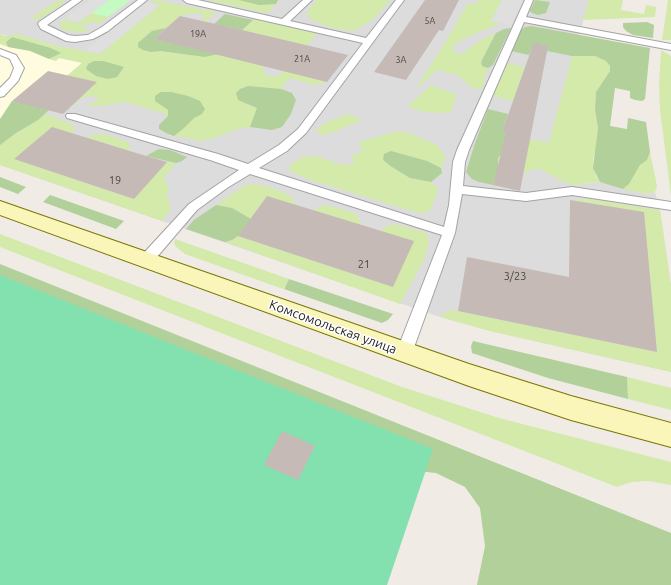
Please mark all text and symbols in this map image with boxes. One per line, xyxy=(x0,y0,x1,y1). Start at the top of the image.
house number: 5А xyxy=(425,16,435,26)
house number: 19А xyxy=(190,29,206,39)
house number: 21А xyxy=(294,54,310,64)
house number: 3А xyxy=(396,55,406,65)
house number: 19 xyxy=(109,173,121,187)
house number: 21 xyxy=(358,257,370,271)
house number: 3/23 xyxy=(504,269,526,283)
street label: Комсомольская улица xyxy=(267,297,399,357)

